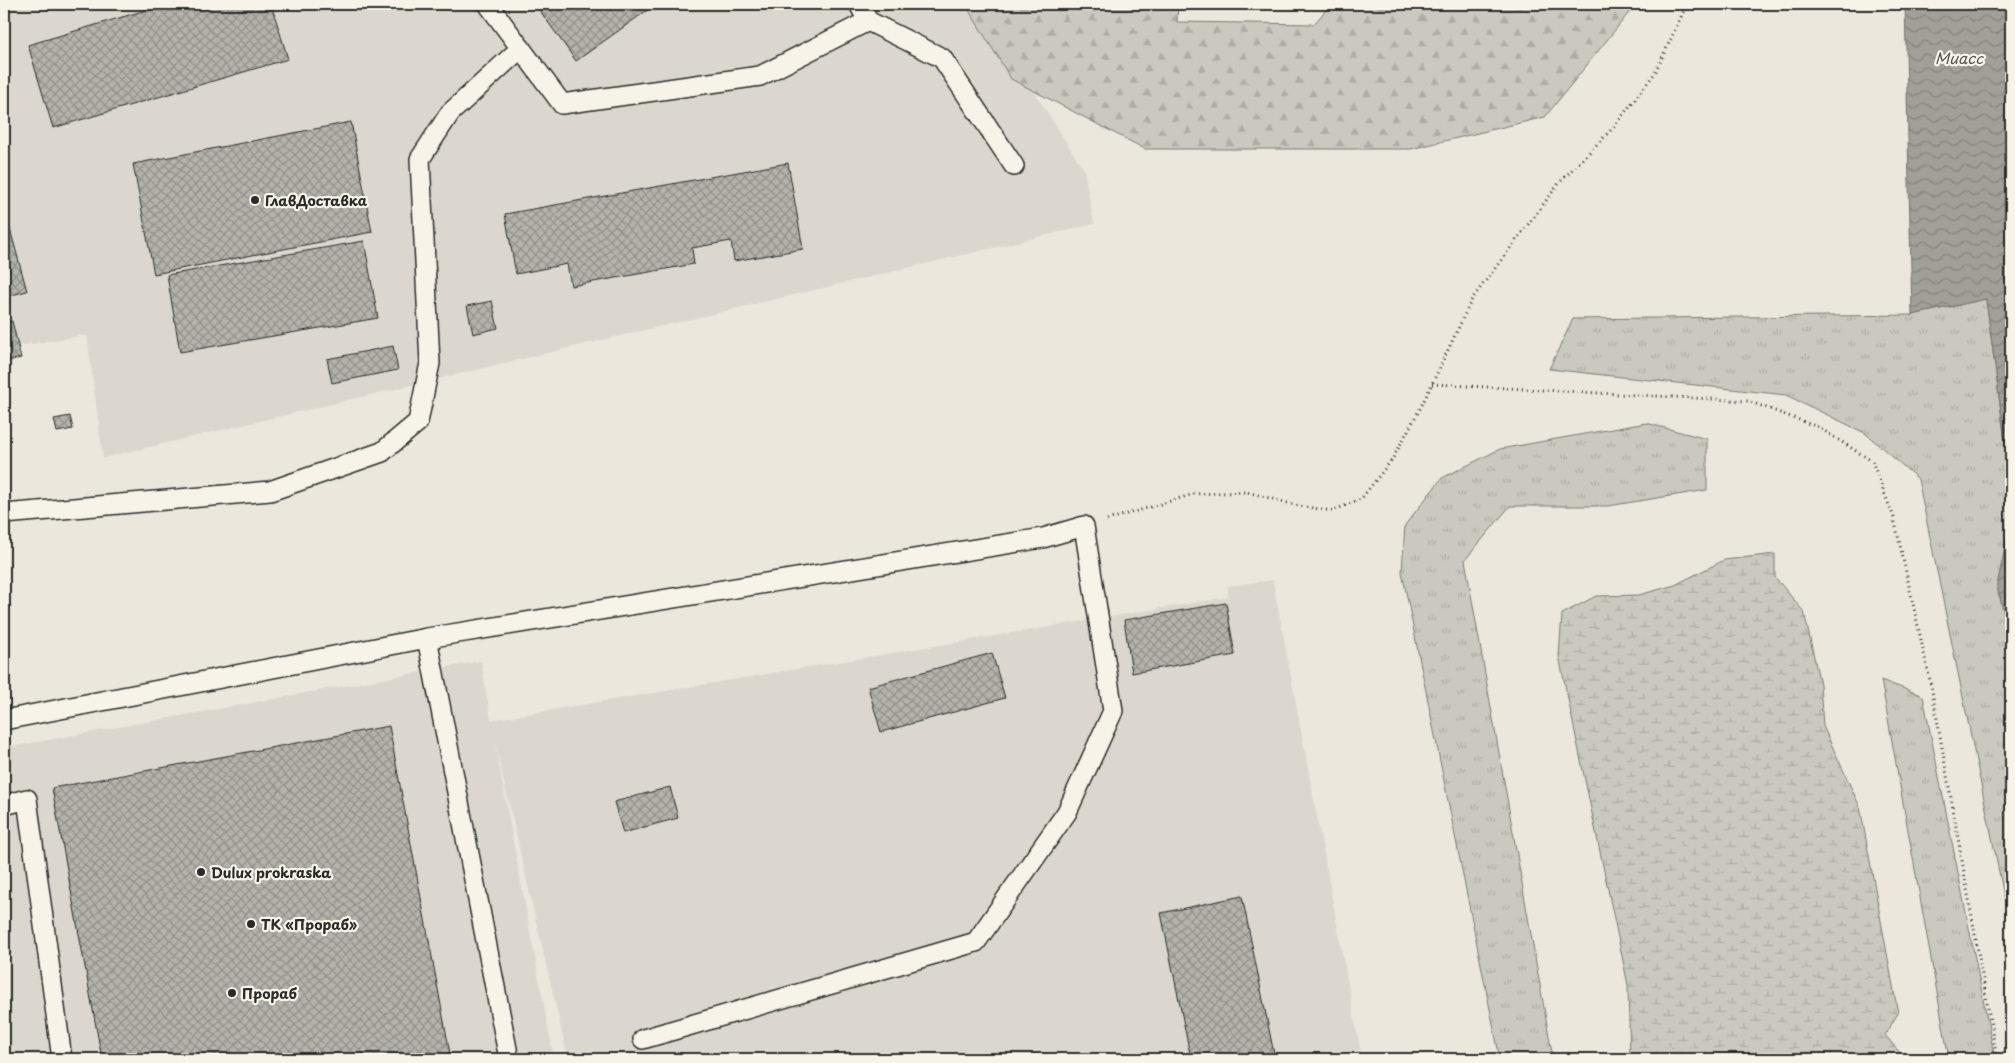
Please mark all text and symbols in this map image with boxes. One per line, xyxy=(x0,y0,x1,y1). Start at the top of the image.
water label: Миасс xyxy=(1935,46,1984,69)
place label: ГлавДоставка xyxy=(265,190,368,211)
marker: ГлавДоставка xyxy=(249,194,261,206)
place label: Dulux prokraska xyxy=(211,862,331,883)
marker: Dulux prokraska xyxy=(195,866,207,878)
place label: ТК «Прораб» xyxy=(261,914,358,935)
marker: ТК «Прораб» xyxy=(245,918,257,930)
place label: Прораб xyxy=(242,983,297,1004)
marker: Прораб xyxy=(226,987,238,999)

